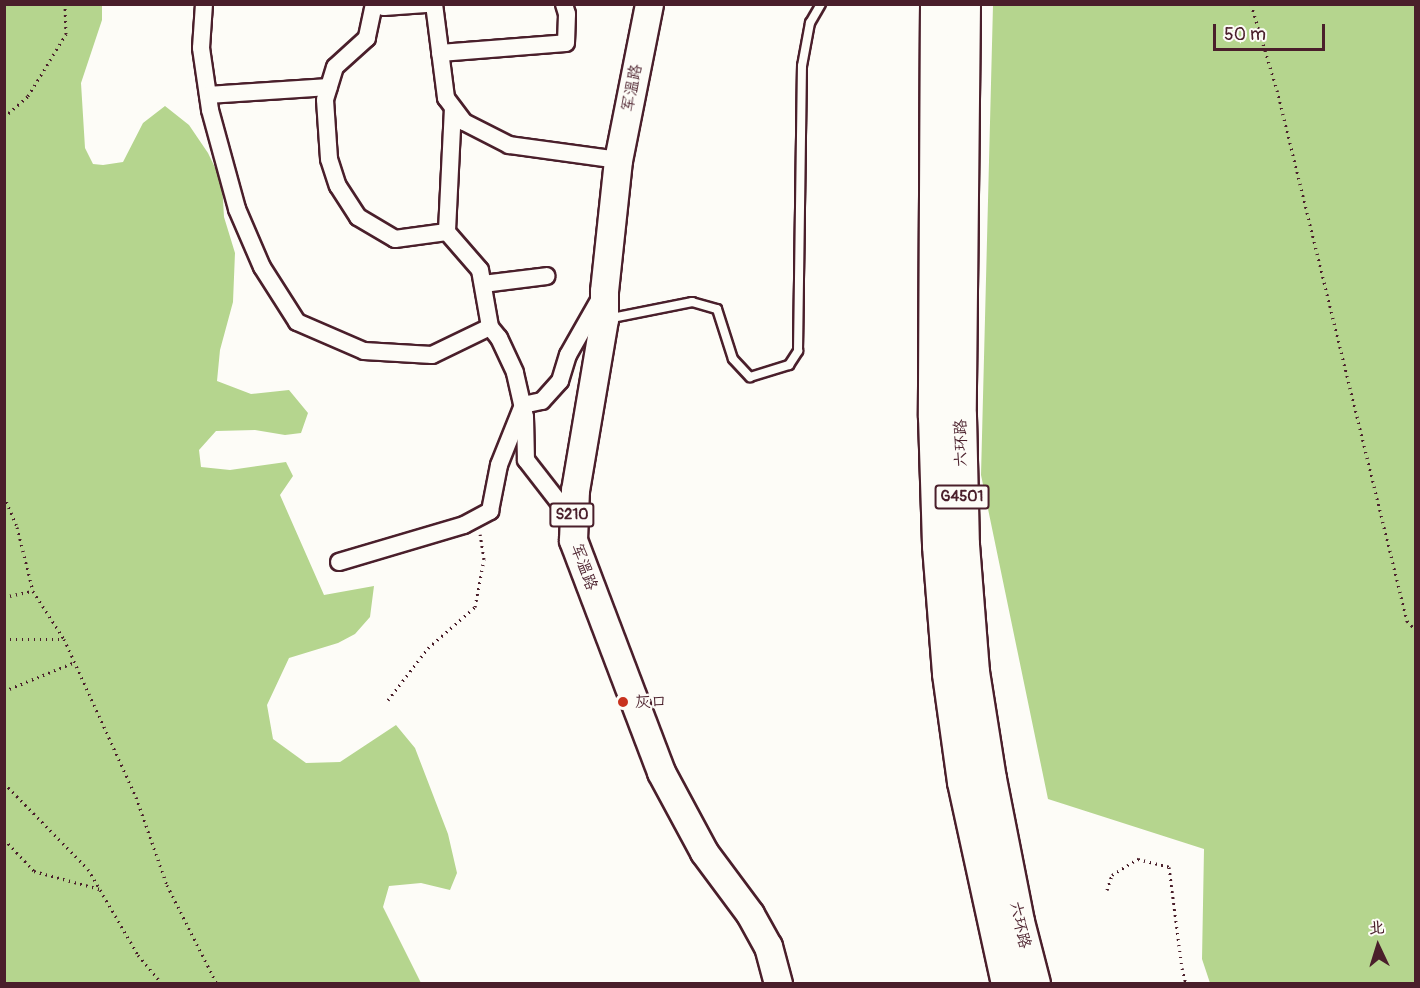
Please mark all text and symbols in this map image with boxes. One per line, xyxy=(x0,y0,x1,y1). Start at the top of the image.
scale bar xyxy=(1216,12,1328,50)
text: 50 m xyxy=(1224,23,1266,46)
street label: 军温路 xyxy=(618,63,646,113)
street label: 六环路 xyxy=(951,419,971,467)
road number: G4501 xyxy=(934,485,990,509)
road number: S210 xyxy=(548,503,596,527)
street label: 军温路 xyxy=(567,541,601,593)
place label: 灰口 xyxy=(635,692,667,712)
marker: 灰口 xyxy=(616,695,630,709)
street label: 六环路 xyxy=(1005,899,1035,951)
north arrow xyxy=(1348,916,1408,976)
text: 北 xyxy=(1368,918,1385,939)

